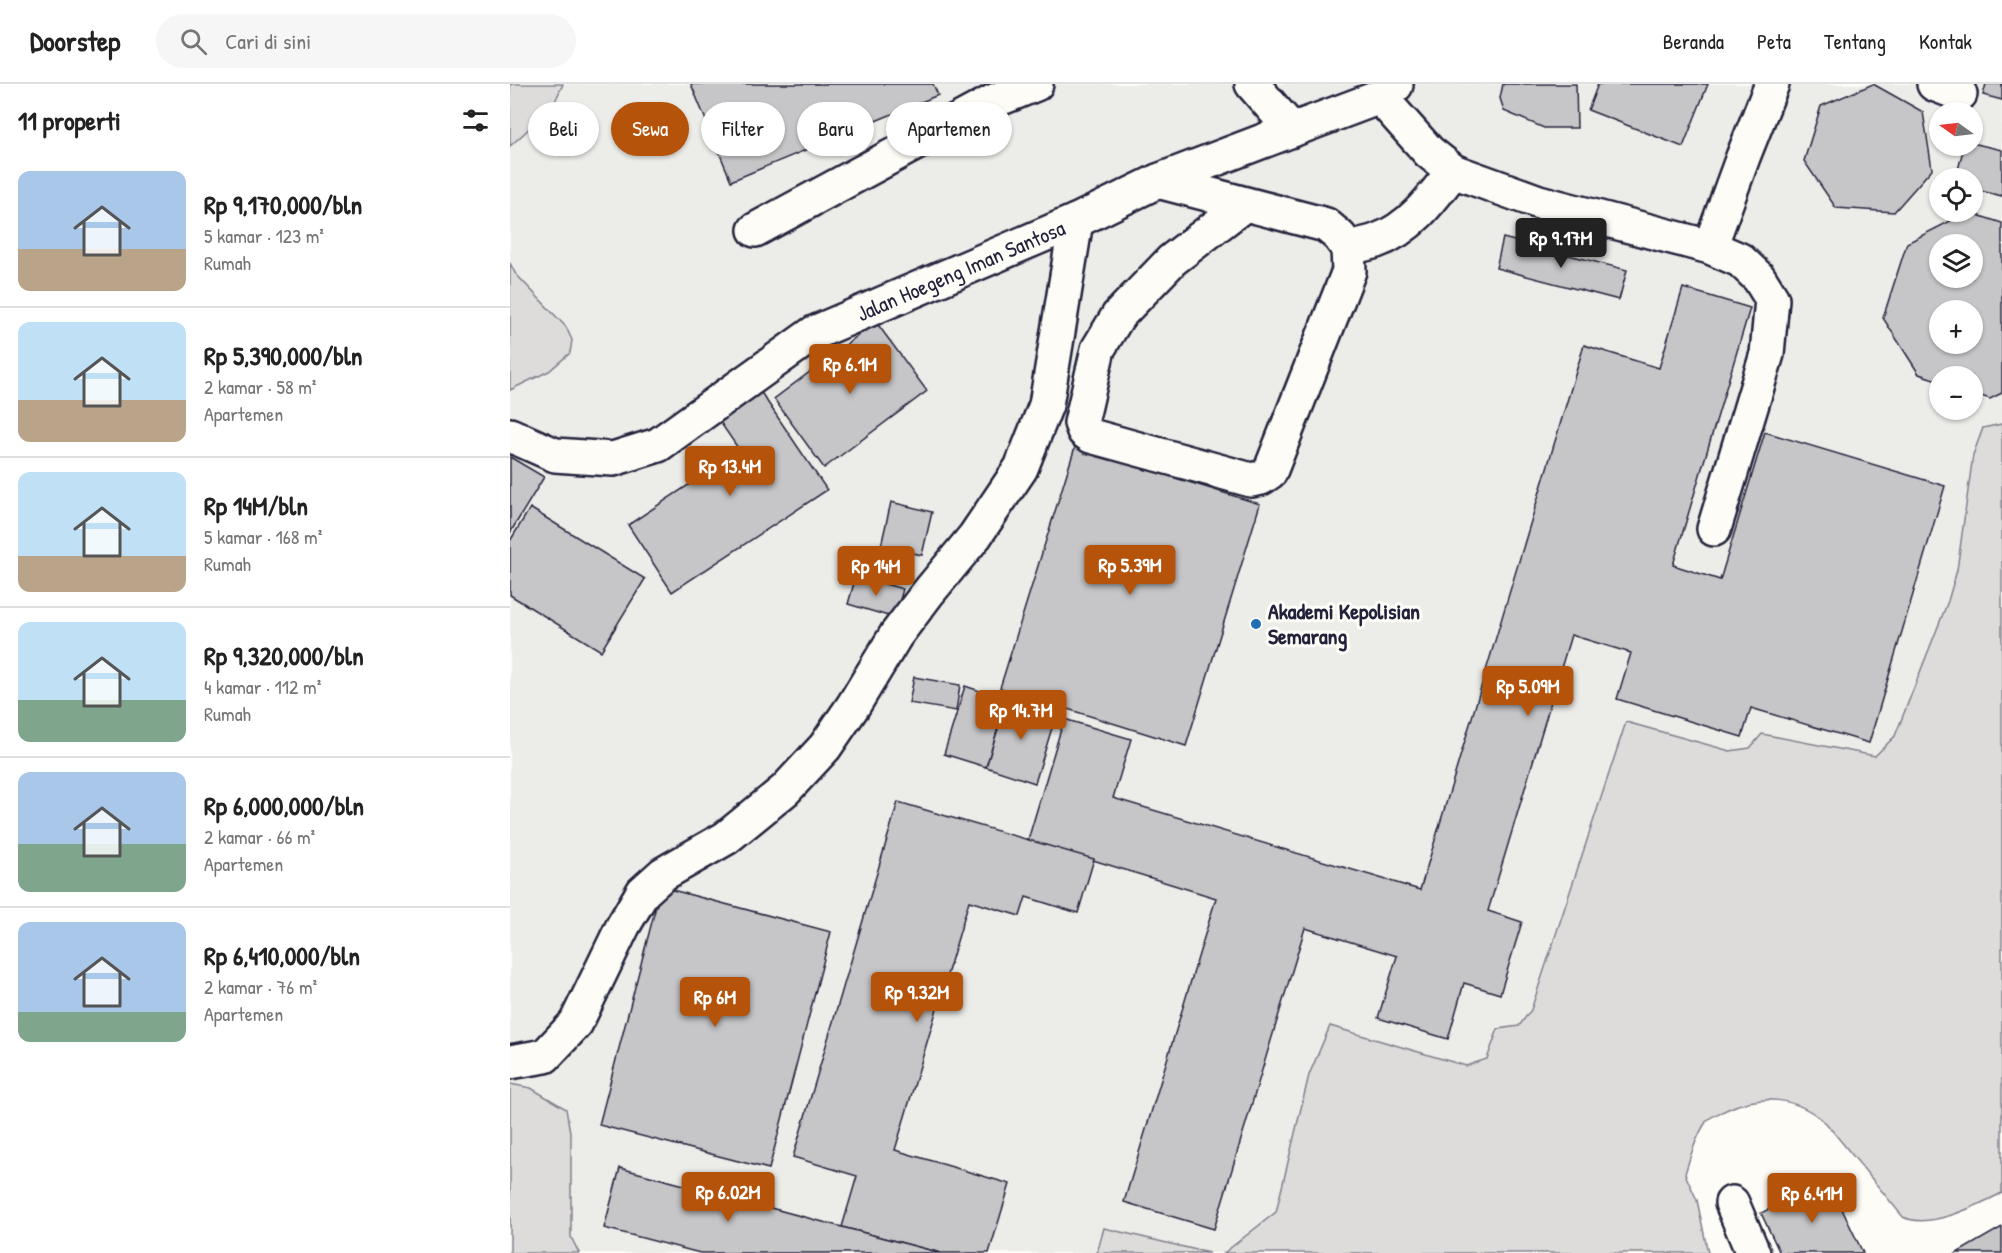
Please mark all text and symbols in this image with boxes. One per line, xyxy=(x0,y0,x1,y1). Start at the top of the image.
search box xyxy=(156,14,576,68)
text: Doorstep xyxy=(30,22,120,60)
icon: search xyxy=(177,25,210,58)
text: Cari di sini xyxy=(225,26,311,56)
text: Beranda xyxy=(1663,27,1724,56)
text: Peta xyxy=(1757,27,1791,56)
text: Tentang xyxy=(1824,27,1886,56)
text: Kontak xyxy=(1919,27,1972,56)
chip: Beli xyxy=(528,102,599,156)
chip: Sewa xyxy=(611,102,689,156)
chip: Filter xyxy=(701,102,785,156)
chip: Baru xyxy=(797,102,874,156)
chip: Apartemen xyxy=(886,102,1012,156)
north arrow xyxy=(1929,102,1983,156)
map controls xyxy=(1929,102,1983,420)
text: 11 properti xyxy=(18,103,121,138)
icon: filters xyxy=(459,104,492,137)
button: locate xyxy=(1929,168,1983,222)
text: Rp 9,170,000/bln xyxy=(204,187,362,222)
icon: home xyxy=(66,195,138,267)
street label: Jalan Hoegeng Iman Santosa xyxy=(852,212,1070,328)
pin: Rp 9.17M xyxy=(1499,218,1623,269)
text: 5 kamar · 123 m² xyxy=(204,222,324,249)
text: Rp 9.17M xyxy=(1530,224,1592,251)
button: layers xyxy=(1929,234,1983,288)
text: Rumah xyxy=(204,249,251,276)
button: + xyxy=(1929,300,1983,354)
text: Rp 5,390,000/bln xyxy=(204,338,363,373)
pin: Rp 6.1M xyxy=(795,344,905,395)
icon: home xyxy=(66,346,138,418)
text: Rp 6.1M xyxy=(823,350,877,377)
button: − xyxy=(1929,366,1983,420)
text: 2 kamar · 58 m² xyxy=(204,373,316,400)
text: Apartemen xyxy=(204,400,283,427)
pin: Rp 13.4M xyxy=(668,446,792,497)
text: Rp 13.4M xyxy=(699,452,761,479)
text: Rp 14M/bln xyxy=(204,488,308,523)
icon: home xyxy=(66,496,138,568)
text: 5 kamar · 168 m² xyxy=(204,523,322,550)
pin: Rp 5.39M xyxy=(1068,545,1192,596)
pin: Rp 14M xyxy=(827,546,925,597)
text: Rumah xyxy=(204,550,251,577)
text: Rp 5.39M xyxy=(1098,551,1162,578)
text: Rp 14M xyxy=(852,552,900,579)
place label: Akademi Kepolisian Semarang xyxy=(1268,596,1420,652)
marker: Akademi Kepolisian Semarang xyxy=(1249,617,1263,631)
text: Rp 9,320,000/bln xyxy=(204,638,364,673)
icon: home xyxy=(66,646,138,718)
pin: Rp 5.09M xyxy=(1466,666,1590,717)
text: Rp 5.09M xyxy=(1496,672,1560,699)
text: 4 kamar · 112 m² xyxy=(204,673,321,700)
pin: Rp 14.7M xyxy=(959,690,1083,741)
text: Rp 14.7M xyxy=(989,696,1053,723)
text: Rumah xyxy=(204,700,251,727)
text: Rp 6,000,000/bln xyxy=(204,788,364,823)
icon: home xyxy=(66,796,138,868)
text: 2 kamar · 66 m² xyxy=(204,823,315,850)
text: Apartemen xyxy=(204,850,283,877)
text: Rp 6,410,000/bln xyxy=(204,938,360,973)
icon: home xyxy=(66,946,138,1018)
pin: Rp 9.32M xyxy=(855,972,979,1023)
text: 2 kamar · 76 m² xyxy=(204,973,317,1000)
pin: Rp 6M xyxy=(673,977,757,1028)
text: Rp 9.32M xyxy=(885,978,949,1005)
text: Rp 6M xyxy=(694,983,736,1010)
text: Apartemen xyxy=(204,1000,283,1027)
pin: Rp 6.02M xyxy=(666,1172,790,1223)
pin: Rp 6.41M xyxy=(1750,1173,1874,1224)
text: Rp 6.02M xyxy=(696,1178,760,1205)
text: Rp 6.41M xyxy=(1781,1179,1843,1206)

